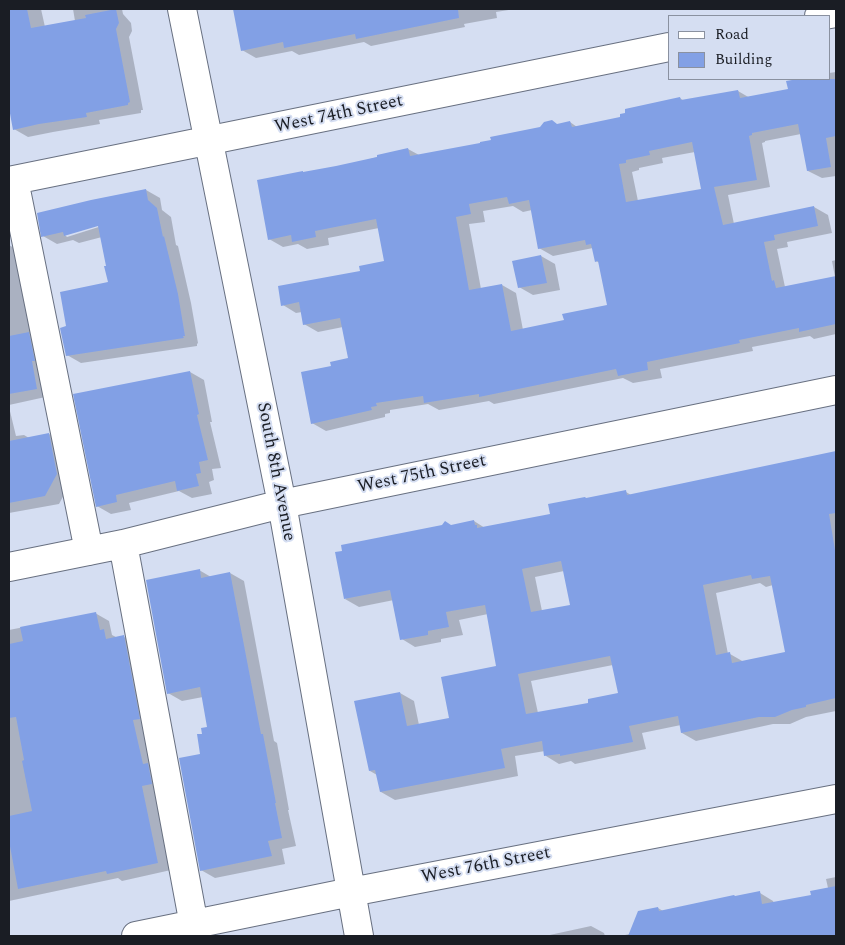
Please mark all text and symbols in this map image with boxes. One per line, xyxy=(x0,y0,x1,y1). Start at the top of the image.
legend xyxy=(668,15,830,80)
text: Road xyxy=(715,23,749,46)
text: Building xyxy=(715,48,772,71)
street label: West 74th Street xyxy=(273,91,405,139)
street label: South 8th Avenue xyxy=(251,401,299,543)
street label: West 75th Street xyxy=(356,451,488,499)
street label: West 76th Street xyxy=(420,843,552,889)

